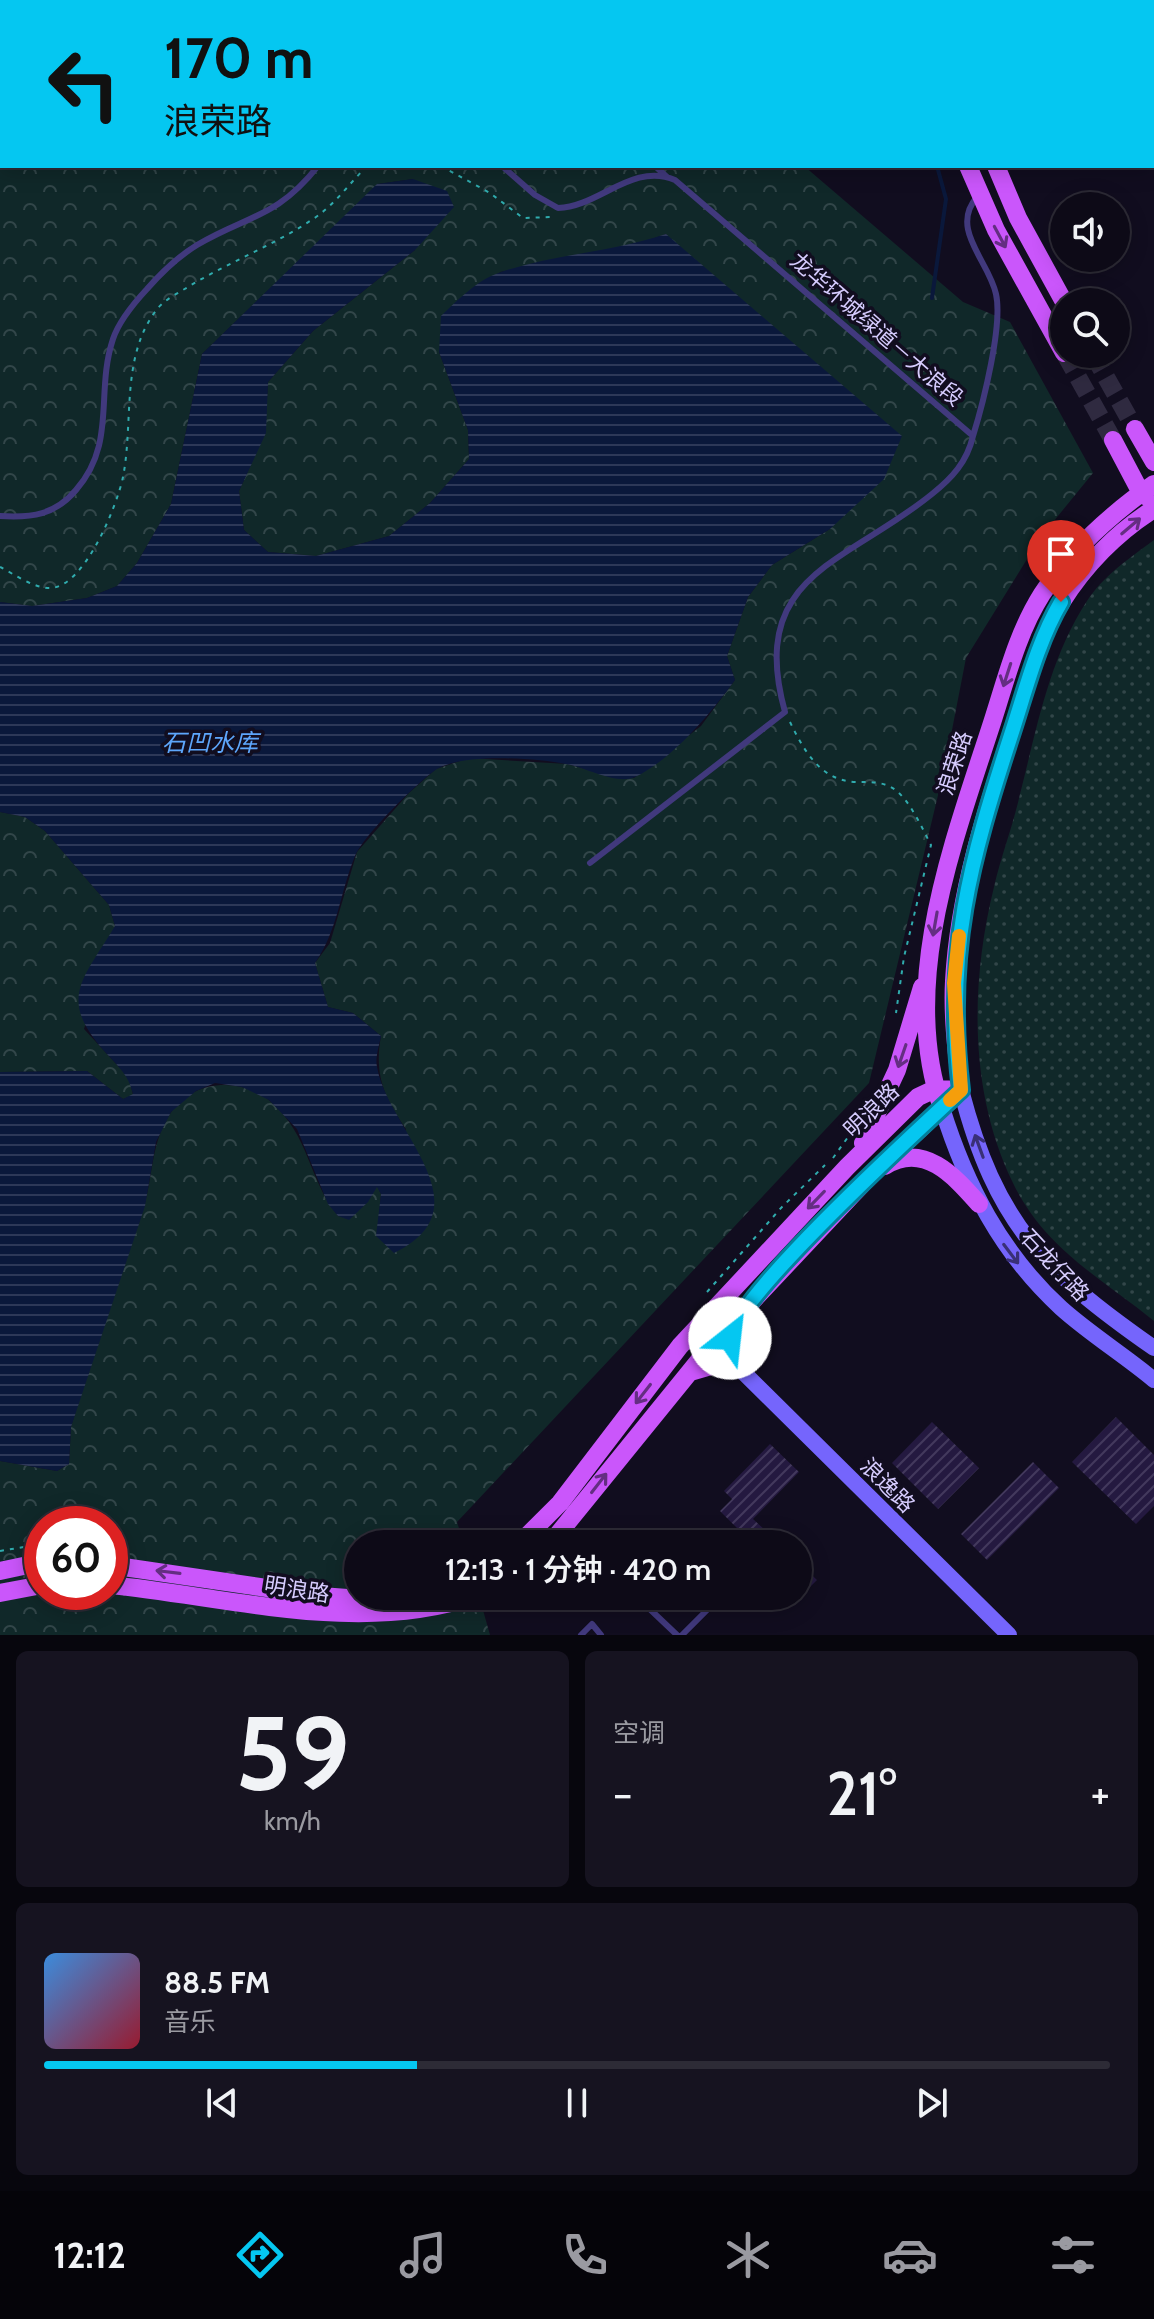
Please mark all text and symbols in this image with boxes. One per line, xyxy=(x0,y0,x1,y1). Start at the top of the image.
text: 170 m xyxy=(164,24,314,92)
icon: left xyxy=(32,32,136,136)
text: 浪荣路 xyxy=(164,99,272,143)
map controls xyxy=(1050,192,1130,368)
button: sound xyxy=(1050,192,1130,272)
one-way arrow xyxy=(993,224,1009,248)
street label: 龙华环城绿道－大浪段 xyxy=(785,247,969,412)
button: search xyxy=(1050,288,1130,368)
one-way arrow xyxy=(1121,517,1141,535)
pin xyxy=(1027,520,1095,602)
icon: arrive xyxy=(1039,532,1083,576)
one-way arrow xyxy=(999,662,1014,687)
water label: 石凹水库 xyxy=(162,728,262,757)
street label: 浪荣路 xyxy=(931,728,978,799)
one-way arrow xyxy=(927,911,942,937)
one-way arrow xyxy=(894,1043,909,1068)
street label: 明浪路 xyxy=(838,1078,904,1143)
one-way arrow xyxy=(970,1134,985,1159)
one-way arrow xyxy=(806,1190,825,1210)
street label: 石龙仔路 xyxy=(1015,1224,1095,1307)
one-way arrow xyxy=(1003,1242,1020,1264)
position arrow xyxy=(688,1296,772,1380)
one-way arrow xyxy=(634,1383,651,1404)
street label: 浪逸路 xyxy=(855,1452,921,1518)
one-way arrow xyxy=(590,1473,608,1494)
speed limit sign: 60 xyxy=(24,1506,128,1610)
text: 12:13 · 1 分钟 · 420 m xyxy=(445,1551,711,1588)
one-way arrow xyxy=(155,1564,181,1579)
street label: 明浪路 xyxy=(262,1571,332,1608)
text: 59 xyxy=(235,1690,350,1816)
text: 空调 xyxy=(613,1717,665,1749)
text: 21° xyxy=(826,1757,897,1830)
text: − xyxy=(613,1767,632,1820)
text: + xyxy=(1091,1767,1110,1820)
text: km/h xyxy=(264,1805,321,1837)
text: 88.5 FM xyxy=(164,1964,270,2001)
text: 音乐 xyxy=(164,2006,216,2038)
icon: previous xyxy=(200,2081,244,2125)
icon: pause xyxy=(555,2081,599,2125)
icon: next xyxy=(910,2081,954,2125)
icon: directions xyxy=(232,2227,288,2283)
icon: music xyxy=(395,2227,451,2283)
icon: phone xyxy=(557,2227,613,2283)
icon: climate xyxy=(720,2227,776,2283)
icon: car xyxy=(882,2227,938,2283)
icon: filters xyxy=(1045,2227,1101,2283)
text: 12:12 xyxy=(53,2233,126,2277)

